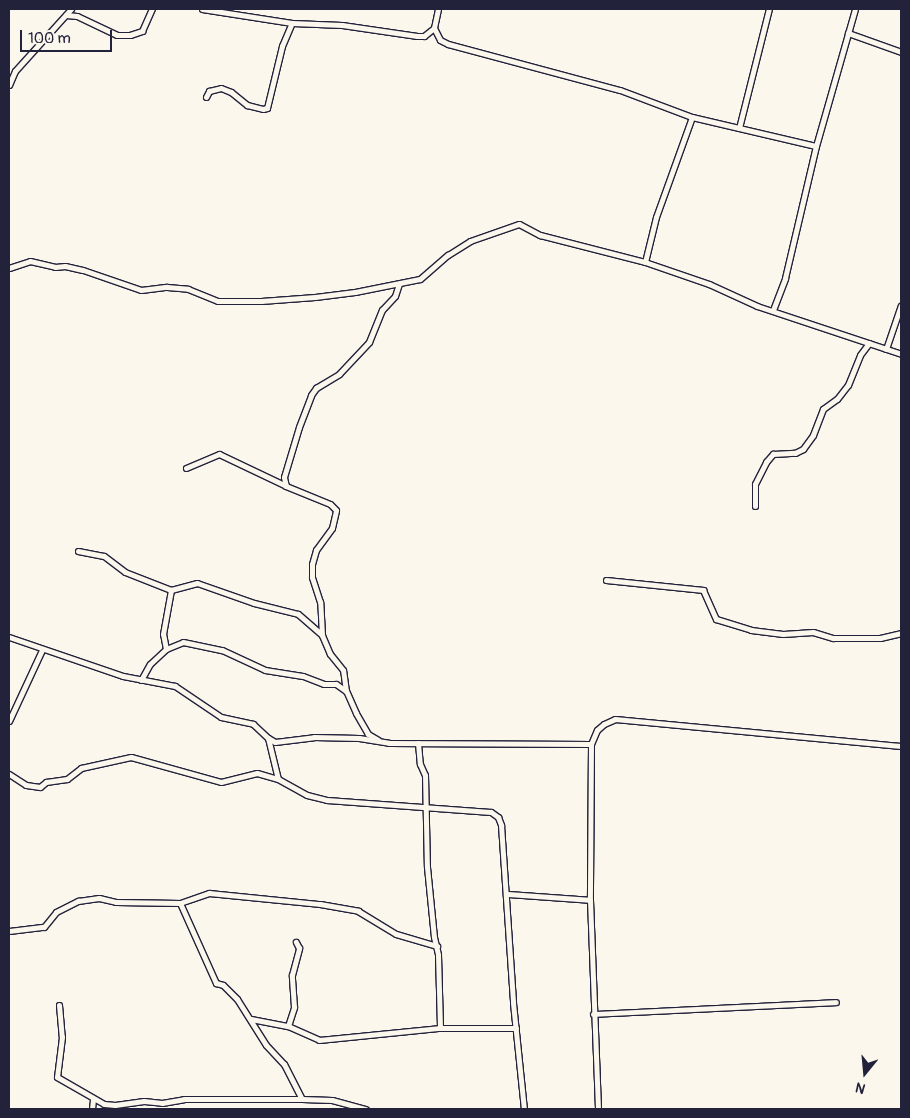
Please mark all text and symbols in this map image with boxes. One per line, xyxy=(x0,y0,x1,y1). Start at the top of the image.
scale bar xyxy=(22,20,115,52)
text: 100 m xyxy=(28,29,71,48)
north arrow xyxy=(840,1048,890,1098)
text: N xyxy=(853,1078,867,1097)

